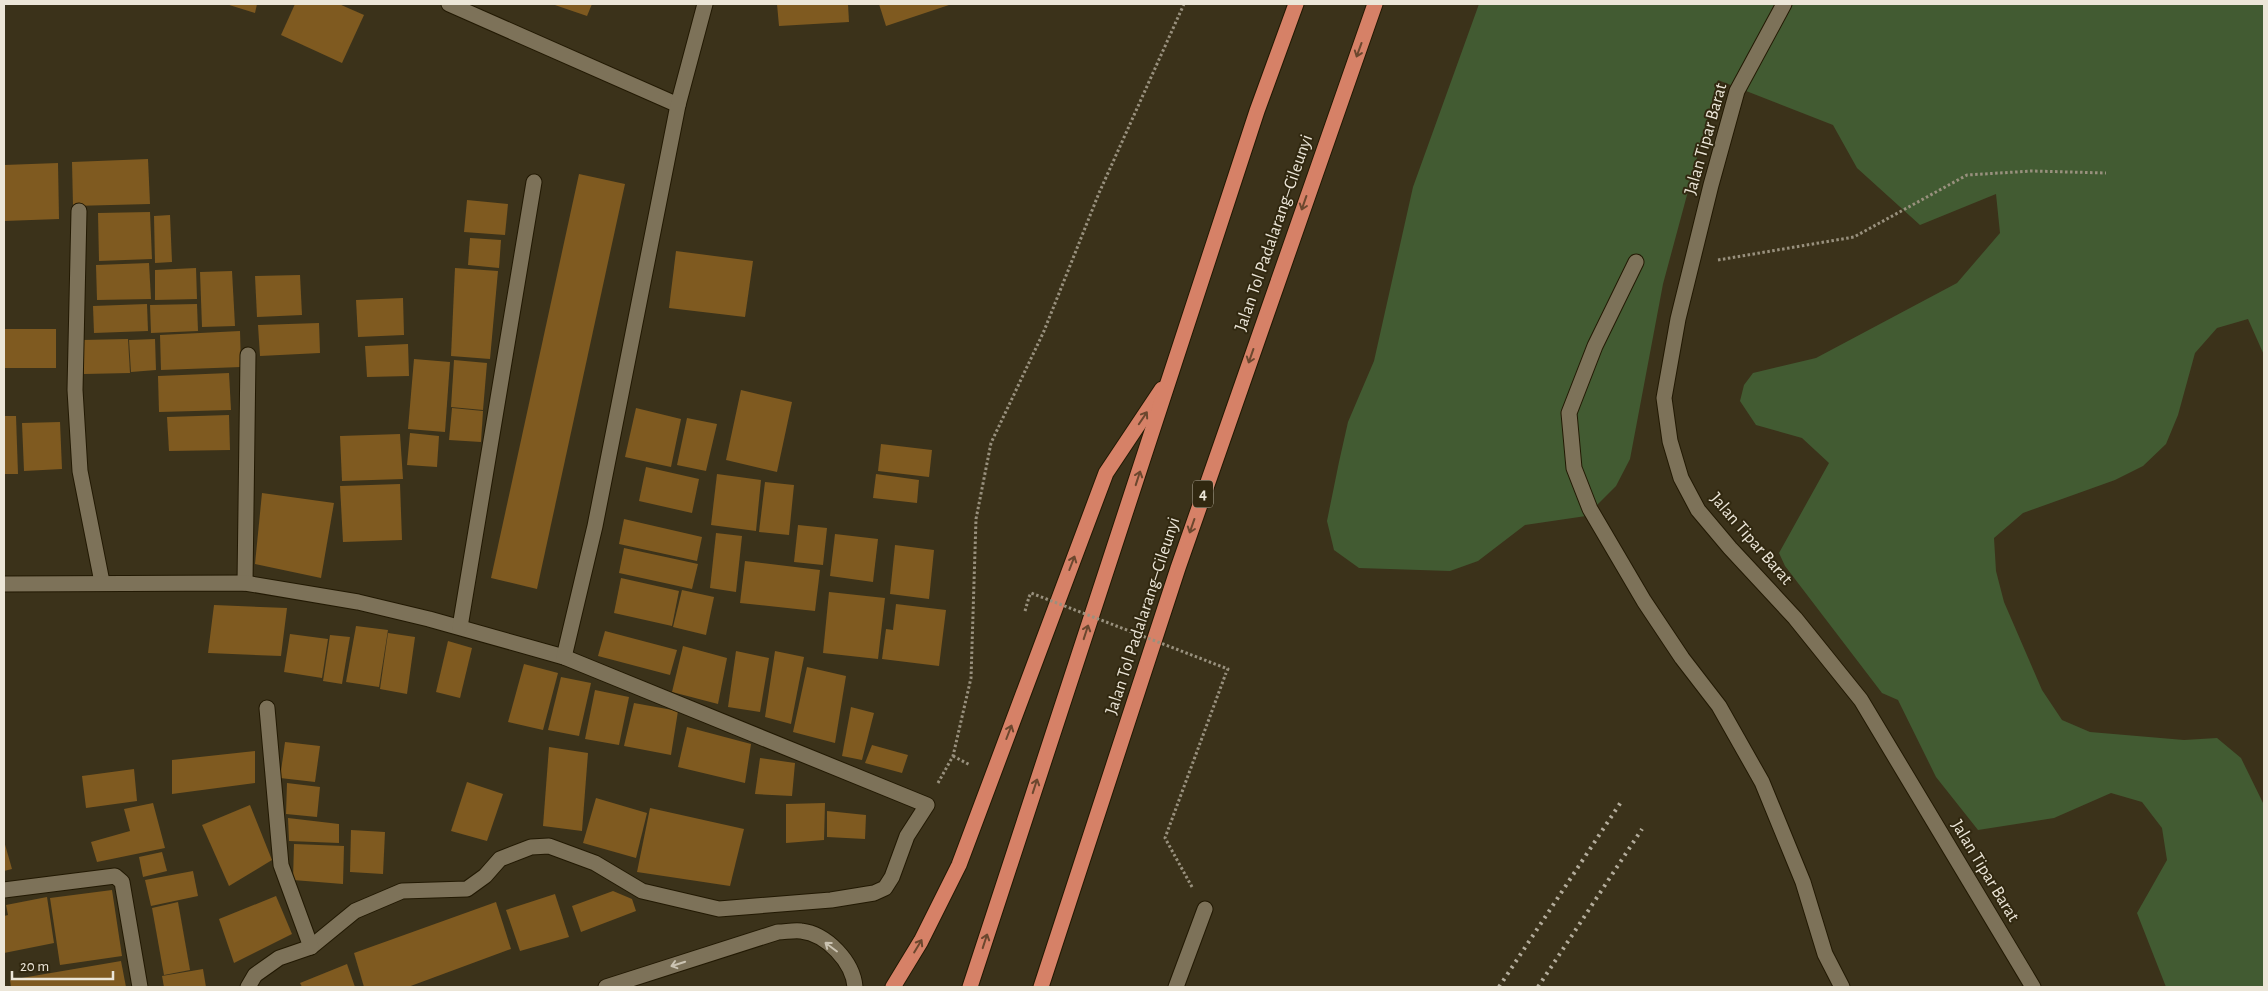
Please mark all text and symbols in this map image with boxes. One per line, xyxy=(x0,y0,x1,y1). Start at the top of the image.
one-way arrow xyxy=(1354,41,1363,57)
street label: Jalan Tipar Barat xyxy=(1681,81,1731,197)
street label: Jalan Tol Padalarang–Cileunyi xyxy=(1232,132,1316,334)
one-way arrow xyxy=(1299,194,1308,210)
one-way arrow xyxy=(1246,348,1255,363)
one-way arrow xyxy=(1138,412,1148,426)
one-way arrow xyxy=(1133,470,1143,486)
road number: 4 xyxy=(1193,480,1213,508)
street label: Jalan Tipar Barat xyxy=(1706,490,1796,589)
street label: Jalan Tol Padalarang–Cileunyi xyxy=(1103,515,1183,717)
one-way arrow xyxy=(1187,518,1196,534)
one-way arrow xyxy=(1068,556,1077,572)
one-way arrow xyxy=(1082,625,1092,641)
one-way arrow xyxy=(1005,725,1014,740)
one-way arrow xyxy=(1031,779,1040,795)
street label: Jalan Tipar Barat xyxy=(1948,817,2022,925)
one-way arrow xyxy=(980,933,990,949)
one-way arrow xyxy=(913,939,923,953)
one-way arrow xyxy=(825,941,838,952)
scale bar xyxy=(12,948,114,980)
text: 20 m xyxy=(20,959,49,974)
one-way arrow xyxy=(671,960,686,969)

